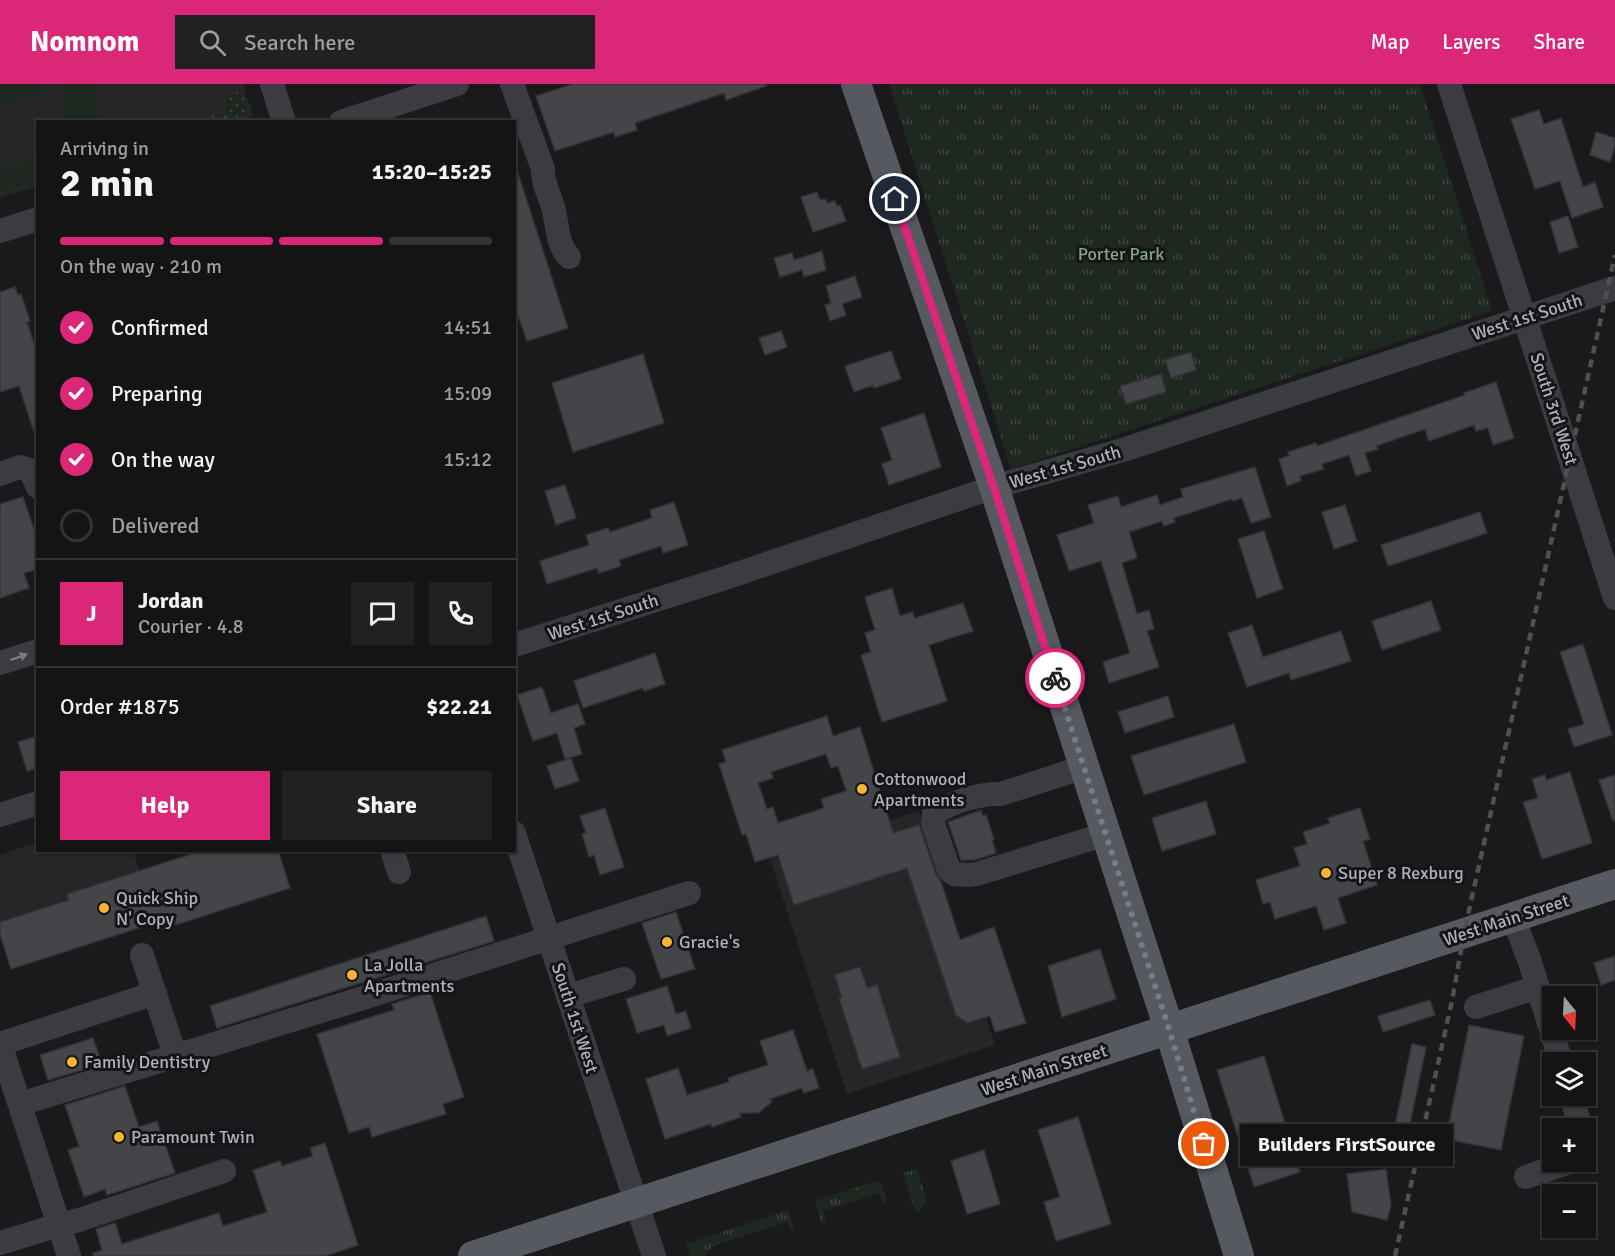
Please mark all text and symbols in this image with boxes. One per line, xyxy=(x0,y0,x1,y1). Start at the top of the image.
search box xyxy=(175,15,595,69)
text: Nomnom xyxy=(30,25,139,59)
icon: search xyxy=(196,26,229,59)
text: Search here xyxy=(244,29,355,56)
text: Map xyxy=(1371,29,1409,55)
text: Layers xyxy=(1442,29,1500,55)
text: Share xyxy=(1533,29,1585,55)
text: Arriving in xyxy=(60,136,149,161)
text: 15:20–15:25 xyxy=(372,158,492,185)
text: 2 min xyxy=(60,159,154,207)
pin xyxy=(869,173,920,224)
icon: home xyxy=(878,182,911,215)
park label: Porter Park xyxy=(1078,243,1164,265)
text: On the way · 210 m xyxy=(60,254,222,279)
street label: West 1st South xyxy=(1469,289,1585,345)
icon: check xyxy=(60,311,93,344)
text: Confirmed xyxy=(111,314,209,341)
text: 14:51 xyxy=(443,315,492,340)
street label: South 3rd West xyxy=(1526,350,1582,468)
icon: check xyxy=(60,377,93,410)
text: Preparing xyxy=(111,380,203,407)
text: 15:09 xyxy=(443,381,492,406)
street label: West 1st South xyxy=(1007,441,1123,493)
icon: check xyxy=(60,443,93,476)
text: On the way xyxy=(111,446,215,473)
text: 15:12 xyxy=(443,447,492,472)
text: Delivered xyxy=(111,512,199,539)
button: chat xyxy=(351,582,414,645)
button: phone xyxy=(429,582,492,645)
text: Jordan xyxy=(138,587,204,614)
street label: West 1st South xyxy=(545,589,661,645)
text: J xyxy=(86,600,97,627)
text: Courier · 4.8 xyxy=(138,614,244,639)
courier xyxy=(1025,648,1085,708)
one-way arrow xyxy=(10,652,28,661)
icon: bike xyxy=(1039,662,1072,695)
text: Order #1875 xyxy=(60,693,180,720)
text: $22.21 xyxy=(426,693,492,720)
place label: Cottonwood Apartments xyxy=(874,768,966,811)
button: Help xyxy=(60,771,270,840)
button: Share xyxy=(282,771,492,840)
marker: Cottonwood Apartments xyxy=(855,782,869,796)
place label: Super 8 Rexburg xyxy=(1338,862,1464,884)
marker: Super 8 Rexburg xyxy=(1319,866,1333,880)
place label: Quick Ship N' Copy xyxy=(116,887,198,930)
street label: West Main Street xyxy=(1440,889,1572,951)
marker: Quick Ship N' Copy xyxy=(97,901,111,915)
place label: Gracie's xyxy=(679,931,740,953)
marker: Gracie's xyxy=(660,935,674,949)
place label: La Jolla Apartments xyxy=(364,954,454,997)
street label: South 1st West xyxy=(547,960,603,1076)
marker: La Jolla Apartments xyxy=(345,968,359,982)
north arrow xyxy=(1542,986,1596,1040)
map controls xyxy=(1542,986,1596,1238)
street label: West Main Street xyxy=(978,1039,1110,1101)
place label: Family Dentistry xyxy=(84,1051,211,1073)
button: layers xyxy=(1542,1052,1596,1106)
marker: Family Dentistry xyxy=(65,1055,79,1069)
pin xyxy=(1178,1118,1229,1169)
button: + xyxy=(1542,1118,1596,1172)
callout: Builders FirstSource xyxy=(1240,1123,1453,1165)
place label: Paramount Twin xyxy=(131,1126,255,1148)
icon: bag xyxy=(1187,1127,1220,1160)
marker: Paramount Twin xyxy=(112,1130,126,1144)
text: Builders FirstSource xyxy=(1258,1132,1435,1157)
button: − xyxy=(1542,1184,1596,1238)

